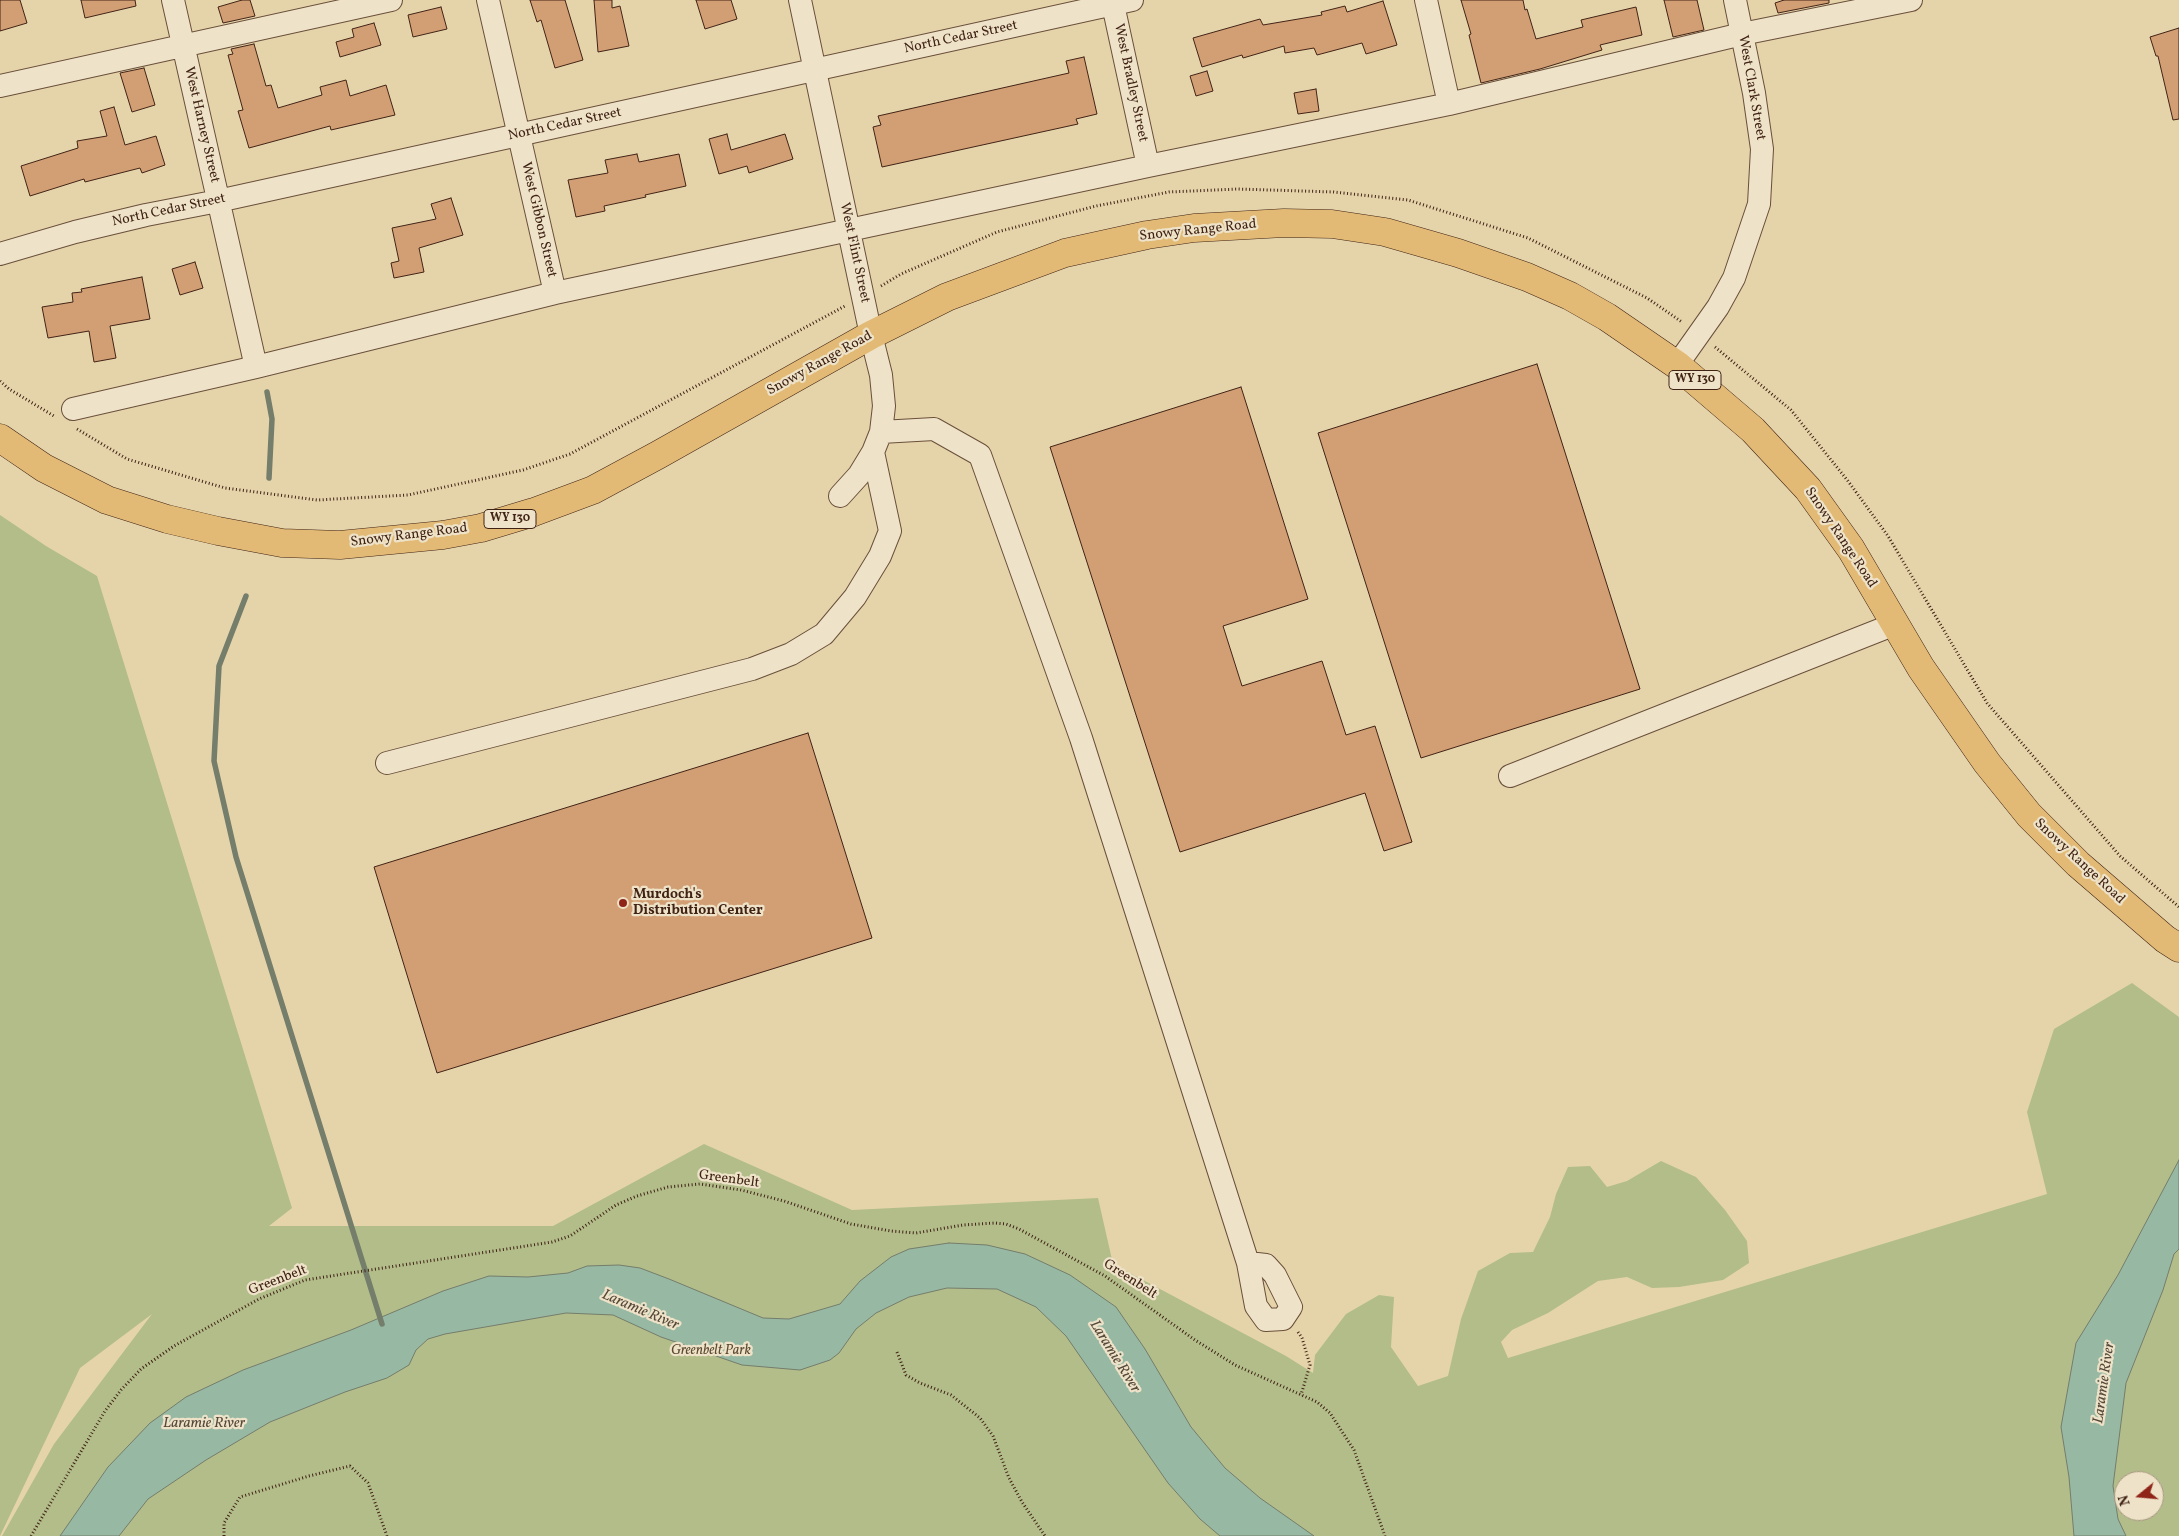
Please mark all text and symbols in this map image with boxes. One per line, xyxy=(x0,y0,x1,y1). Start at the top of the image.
street label: North Cedar Street xyxy=(903,18,1019,58)
street label: West Bradley Street xyxy=(1109,22,1151,144)
street label: West Clark Street xyxy=(1733,34,1769,142)
street label: West Harney Street xyxy=(179,65,223,185)
street label: North Cedar Street xyxy=(507,105,623,145)
street label: West Gibbon Street xyxy=(517,161,559,279)
street label: North Cedar Street xyxy=(111,191,227,231)
street label: West Flint Street xyxy=(835,201,873,305)
street label: Snowy Range Road xyxy=(1139,216,1257,246)
street label: Snowy Range Road xyxy=(764,328,876,400)
road number: WY 130 xyxy=(1669,370,1721,390)
street label: Snowy Range Road xyxy=(1800,485,1880,591)
road number: WY 130 xyxy=(484,509,536,528)
street label: Snowy Range Road xyxy=(350,520,468,552)
street label: Snowy Range Road xyxy=(2030,816,2128,908)
place label: Murdoch's Distribution Center xyxy=(633,887,763,920)
marker: Murdoch's Distribution Center xyxy=(617,897,629,909)
street label: Greenbelt xyxy=(698,1167,760,1193)
street label: Greenbelt xyxy=(1100,1256,1160,1304)
street label: Greenbelt xyxy=(246,1262,310,1300)
water label: Laramie River xyxy=(599,1287,681,1335)
water label: Laramie River xyxy=(1085,1317,1143,1397)
water label: Laramie River xyxy=(2090,1341,2120,1425)
park label: Greenbelt Park xyxy=(671,1343,751,1359)
water label: Laramie River xyxy=(163,1415,245,1433)
north arrow xyxy=(2114,1471,2164,1521)
text: N xyxy=(2115,1493,2136,1508)

